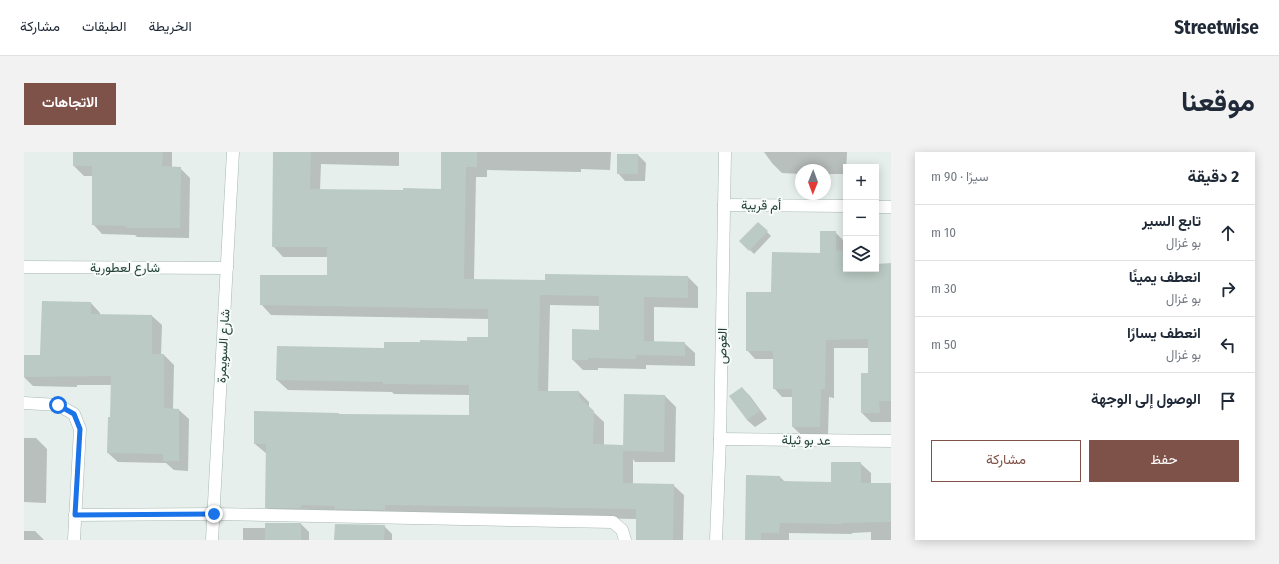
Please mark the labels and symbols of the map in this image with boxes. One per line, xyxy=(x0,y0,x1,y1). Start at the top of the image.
north arrow xyxy=(795,164,831,200)
street label: أم قريبة xyxy=(741,197,781,214)
street label: شارع لعطورية xyxy=(90,260,160,277)
street label: شارع السويمرة xyxy=(214,309,234,384)
street label: الغوص xyxy=(714,328,731,364)
route start xyxy=(49,396,67,414)
street label: عد بو ثيلة xyxy=(781,432,831,449)
route end xyxy=(205,505,223,523)

